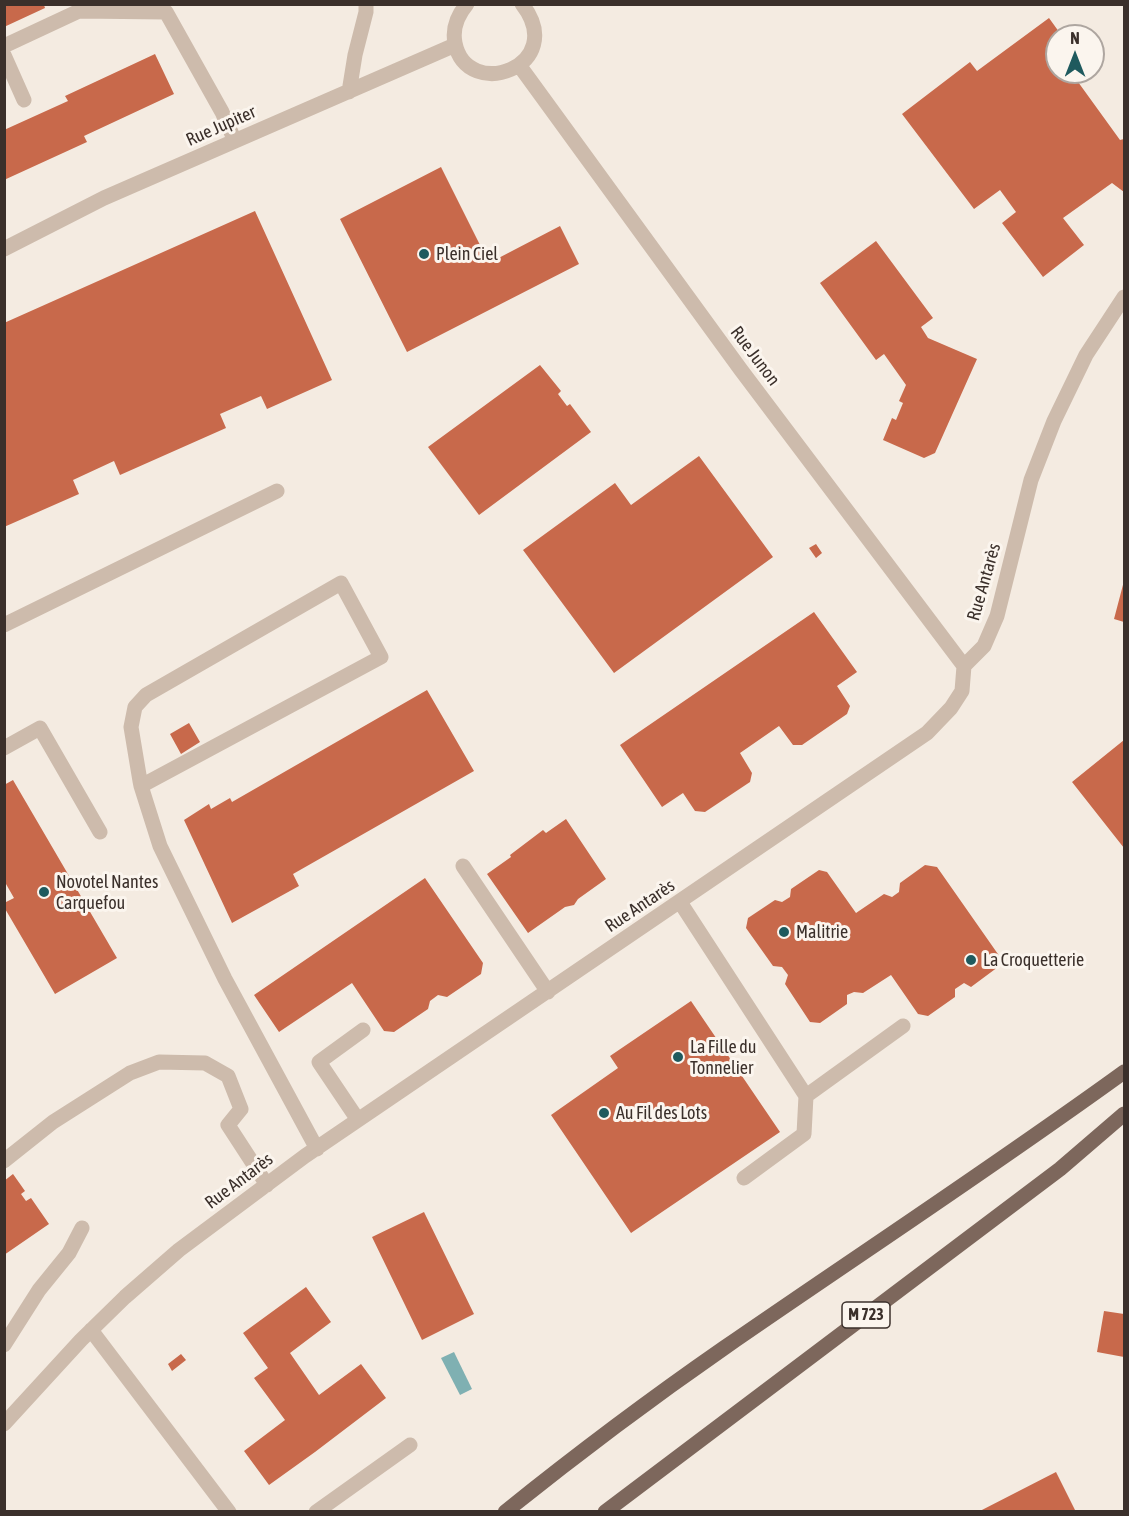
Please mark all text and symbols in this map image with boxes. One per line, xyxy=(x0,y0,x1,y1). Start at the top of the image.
north arrow xyxy=(1045,24,1105,84)
text: N xyxy=(1070,29,1080,47)
street label: Rue Jupiter xyxy=(183,101,259,151)
place label: Plein Ciel xyxy=(436,243,498,265)
marker: Plein Ciel xyxy=(417,247,431,261)
street label: Rue Junon xyxy=(726,322,784,390)
street label: Rue Antarès xyxy=(963,541,1005,623)
place label: Novotel Nantes Carquefou xyxy=(56,871,158,914)
street label: Rue Antarès xyxy=(601,875,679,937)
marker: Novotel Nantes Carquefou xyxy=(37,885,51,899)
place label: Malitrie xyxy=(796,921,848,943)
marker: Malitrie xyxy=(777,925,791,939)
place label: La Croquetterie xyxy=(983,949,1084,971)
marker: La Croquetterie xyxy=(964,953,978,967)
place label: La Fille du Tonnelier xyxy=(690,1036,756,1078)
marker: La Fille du Tonnelier xyxy=(671,1050,685,1064)
place label: Au Fil des Lots xyxy=(616,1102,707,1124)
marker: Au Fil des Lots xyxy=(597,1106,611,1120)
street label: Rue Antarès xyxy=(201,1149,277,1213)
road number: M 723 xyxy=(842,1302,890,1328)

